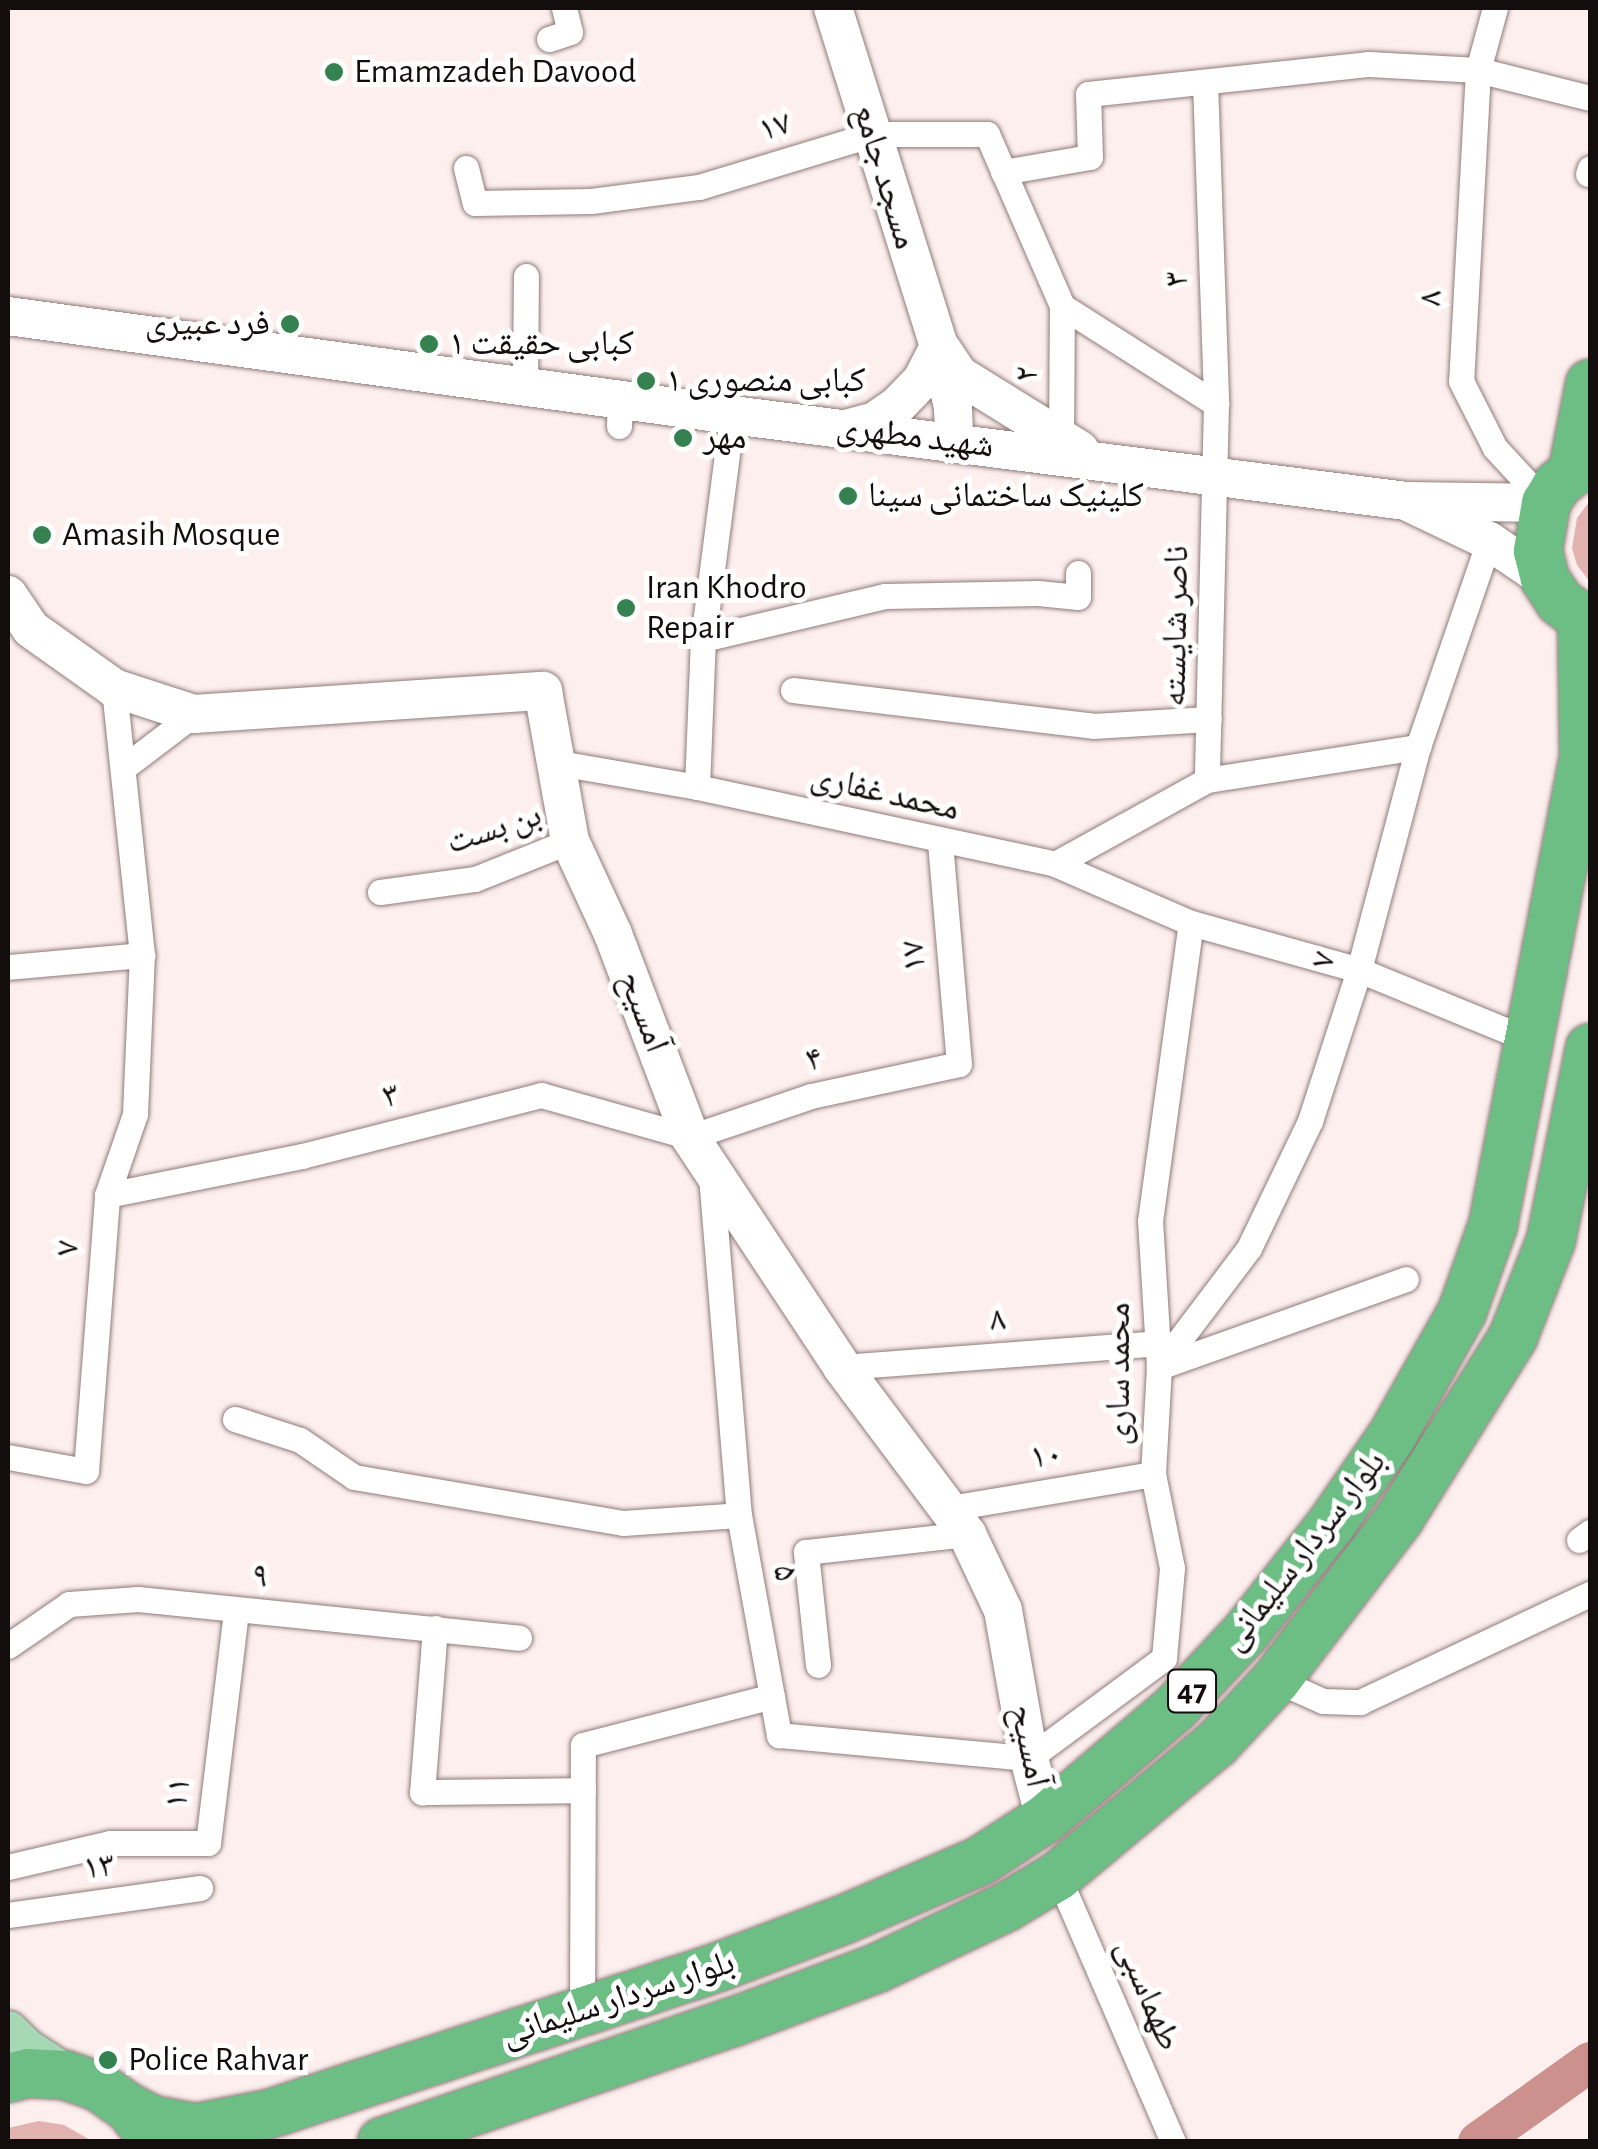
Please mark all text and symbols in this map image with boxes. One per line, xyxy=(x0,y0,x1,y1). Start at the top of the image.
place label: Emamzadeh Davood xyxy=(354,51,636,93)
marker: Emamzadeh Davood xyxy=(323,61,345,83)
street label: مسجد جامع xyxy=(843,100,927,254)
street label: ۱۷ xyxy=(754,102,796,152)
street label: ۳ xyxy=(1156,270,1198,288)
street label: ۸ xyxy=(1410,289,1452,307)
place label: فرد عبیری xyxy=(145,303,270,345)
marker: فرد عبیری xyxy=(279,313,301,335)
place label: کبابی حقیقت ۱ xyxy=(449,323,634,365)
marker: کبابی حقیقت ۱ xyxy=(418,333,440,355)
place label: کبابی منصوری ۱ xyxy=(666,360,865,402)
street label: ۲ xyxy=(1006,366,1048,382)
marker: کبابی منصوری ۱ xyxy=(635,370,657,392)
street label: شهید مطهری xyxy=(834,407,996,467)
place label: مهر xyxy=(703,417,746,459)
marker: مهر xyxy=(672,427,694,449)
place label: کلینیک ساختمانی سینا xyxy=(868,475,1144,517)
marker: کلینیک ساختمانی سینا xyxy=(837,485,859,507)
place label: Amasih Mosque xyxy=(62,514,280,556)
marker: Amasih Mosque xyxy=(31,524,53,546)
street label: ناصر شایسته xyxy=(1154,545,1198,707)
place label: Iran Khodro Repair xyxy=(646,567,807,649)
marker: Iran Khodro Repair xyxy=(615,597,637,619)
street label: محمد غفاری xyxy=(807,756,963,830)
street label: بن بست xyxy=(441,794,547,864)
street label: ۱۷ xyxy=(892,939,936,973)
street label: ۷ xyxy=(1302,947,1346,973)
street label: آمسیح xyxy=(608,966,678,1058)
street label: ۴ xyxy=(801,1038,827,1082)
street label: ۳ xyxy=(378,1074,404,1118)
street label: ۷ xyxy=(47,1239,89,1257)
street label: ۸ xyxy=(989,1299,1007,1341)
street label: محمد ساری xyxy=(1098,1302,1140,1446)
street label: ۱۰ xyxy=(1027,1433,1065,1479)
street label: بلوار سردار سلیمانی xyxy=(1213,1442,1395,1660)
street label: ۹ xyxy=(250,1555,270,1599)
street label: ۵ xyxy=(763,1562,807,1584)
road number: 47 xyxy=(1167,1664,1217,1718)
street label: آمسیح xyxy=(1000,1701,1058,1791)
street label: ۱۱ xyxy=(155,1775,201,1811)
street label: ۱۳ xyxy=(81,1844,117,1890)
street label: طهماسبی xyxy=(1106,1933,1190,2057)
street label: بلوار سردار سلیمانی xyxy=(496,1942,740,2056)
place label: Police Rahvar xyxy=(128,2039,308,2081)
marker: Police Rahvar xyxy=(97,2049,119,2071)

